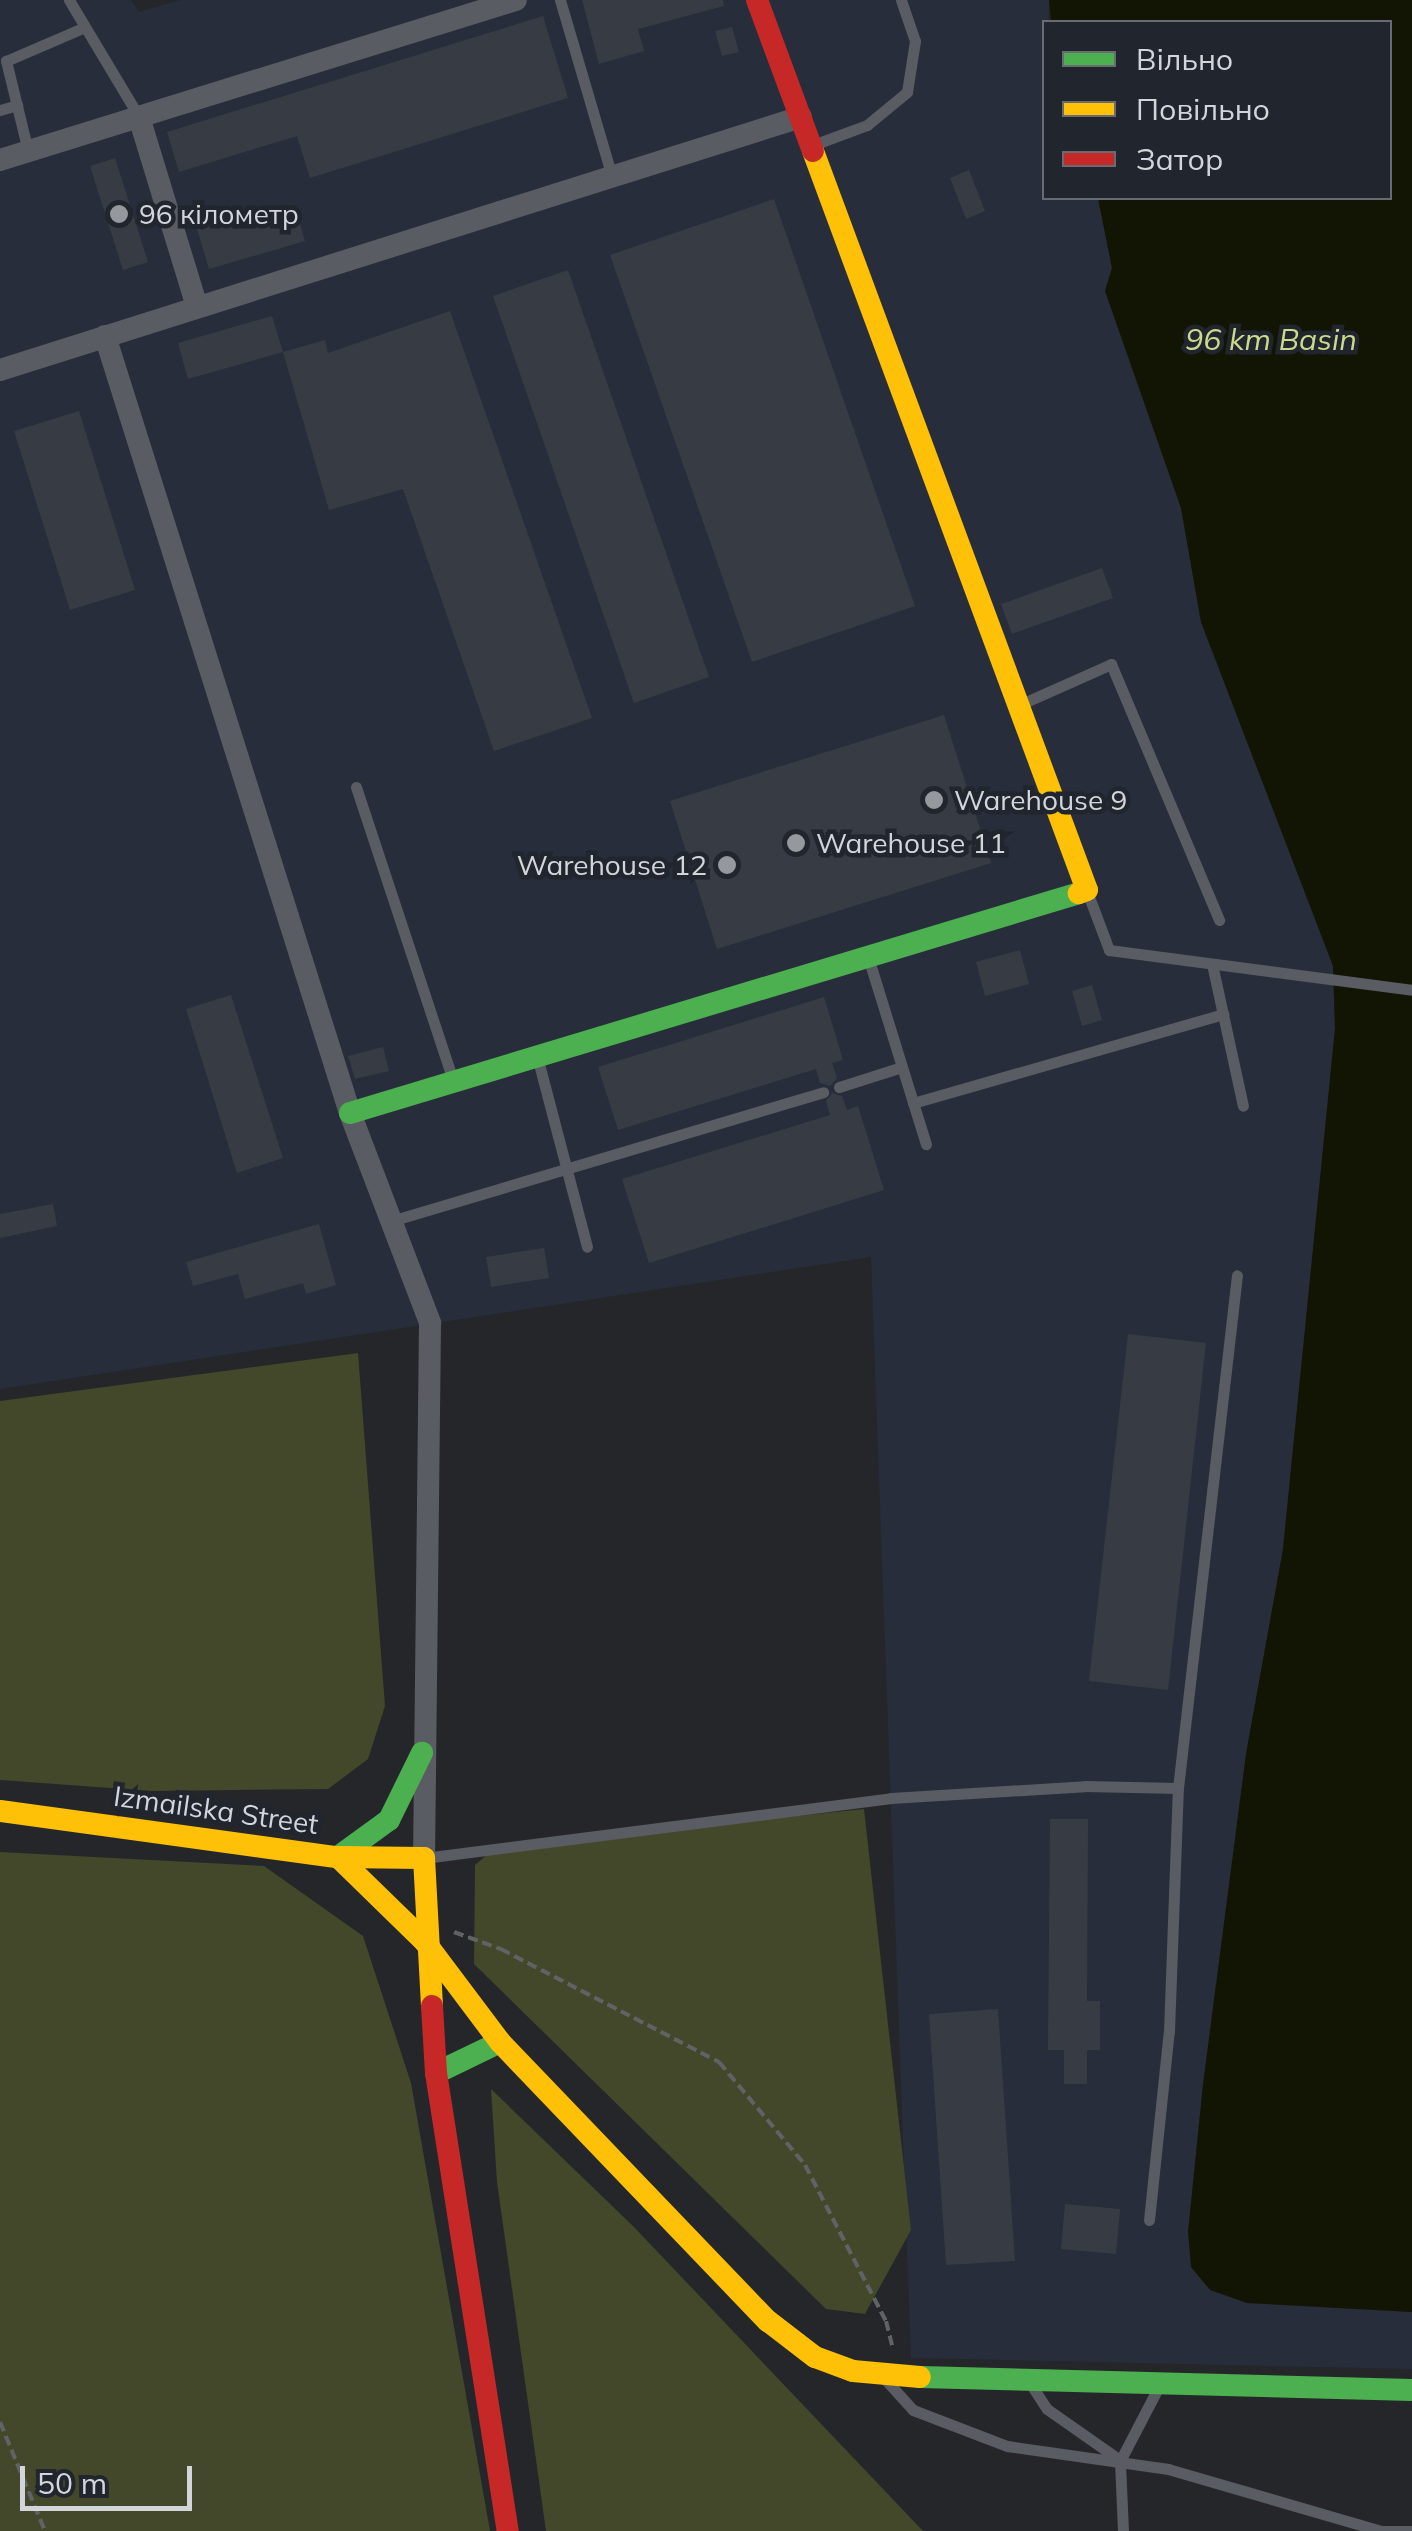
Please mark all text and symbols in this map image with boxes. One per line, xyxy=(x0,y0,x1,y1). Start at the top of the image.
legend xyxy=(1042,20,1392,200)
text: Вільно xyxy=(1136,40,1233,78)
text: Повільно xyxy=(1136,90,1270,128)
text: Затор xyxy=(1136,140,1223,178)
place label: 96 кілометр xyxy=(139,197,299,231)
marker: 96 кілометр xyxy=(108,203,130,225)
water label: 96 km Basin xyxy=(1185,321,1357,357)
place label: Warehouse 9 xyxy=(954,783,1127,817)
marker: Warehouse 9 xyxy=(923,789,945,811)
place label: Warehouse 11 xyxy=(816,826,1006,860)
marker: Warehouse 11 xyxy=(785,832,807,854)
place label: Warehouse 12 xyxy=(517,848,707,882)
marker: Warehouse 12 xyxy=(716,854,738,876)
street label: Izmailska Street xyxy=(112,1779,320,1841)
scale bar xyxy=(25,2446,198,2508)
text: 50 m xyxy=(37,2464,107,2502)

